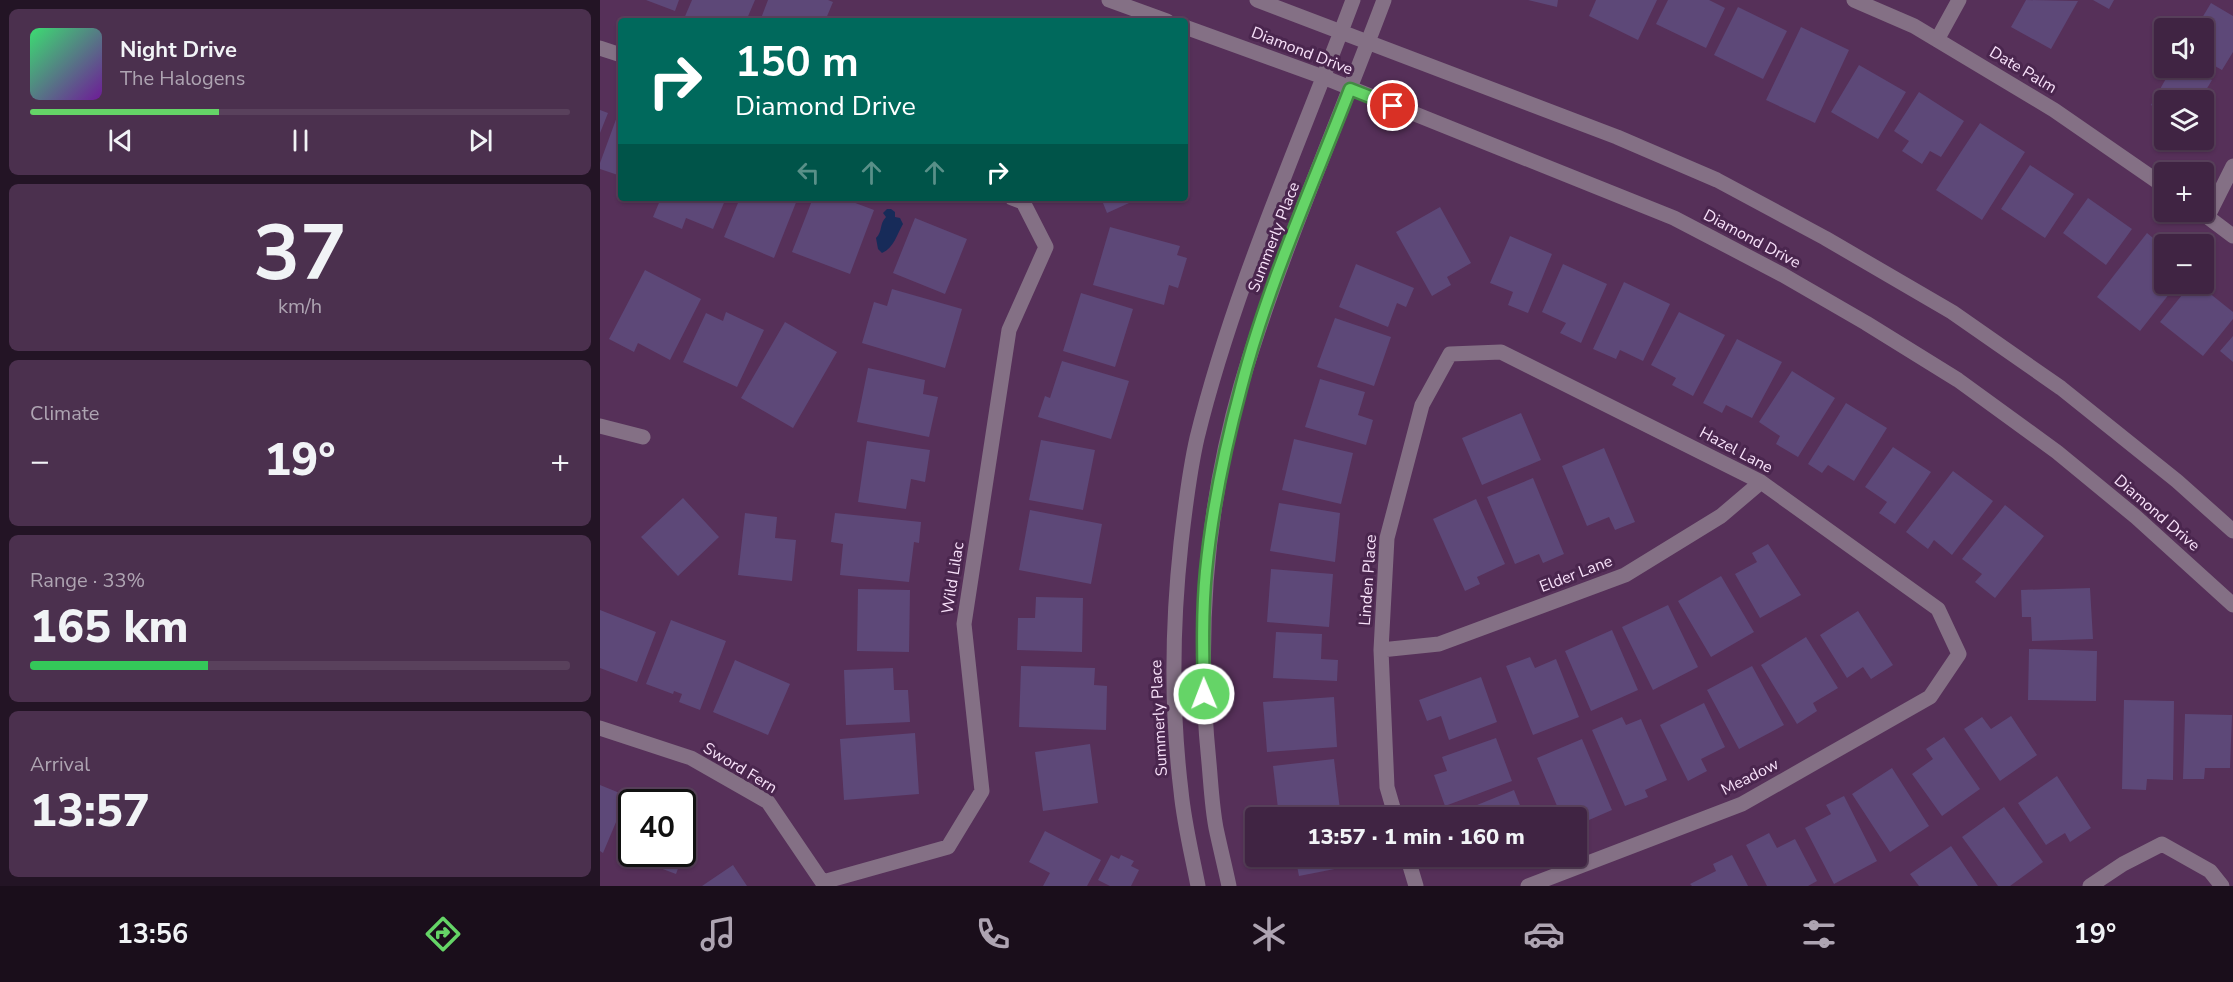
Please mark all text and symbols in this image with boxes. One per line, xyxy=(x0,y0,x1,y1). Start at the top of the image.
map controls xyxy=(2154,18,2214,294)
button: sound xyxy=(2154,18,2214,78)
street label: Diamond Drive xyxy=(1248,22,1356,80)
text: 150 m xyxy=(735,34,859,91)
text: Night Drive xyxy=(120,35,237,65)
street label: Date Palm xyxy=(1985,41,2061,99)
icon: right xyxy=(636,42,714,120)
text: The Halogens xyxy=(120,65,245,92)
pin xyxy=(1367,80,1418,131)
text: Diamond Drive xyxy=(735,88,916,125)
icon: arrive xyxy=(1376,89,1409,122)
button: layers xyxy=(2154,90,2214,150)
icon: previous xyxy=(104,124,137,157)
icon: pause xyxy=(284,124,317,157)
icon: next xyxy=(464,124,497,157)
icon: left xyxy=(792,156,825,189)
icon: ahead xyxy=(855,156,888,189)
icon: ahead xyxy=(918,156,951,189)
icon: right xyxy=(981,156,1014,189)
button: + xyxy=(2154,162,2214,222)
street label: Summerly Place xyxy=(1243,179,1305,295)
text: 37 xyxy=(253,200,347,307)
street label: Diamond Drive xyxy=(1700,204,1804,274)
button: − xyxy=(2154,234,2214,294)
text: km/h xyxy=(278,293,322,320)
text: Climate xyxy=(30,400,99,427)
street label: Hazel Lane xyxy=(1695,421,1777,479)
text: 19° xyxy=(264,430,336,491)
text: − xyxy=(30,439,50,484)
text: + xyxy=(550,439,570,484)
street label: Diamond Drive xyxy=(2109,470,2205,556)
street label: Linden Place xyxy=(1354,534,1382,626)
street label: Wild Lilac xyxy=(936,540,970,616)
street label: Elder Lane xyxy=(1536,550,1616,598)
text: Range · 33% xyxy=(30,567,145,594)
text: 165 km xyxy=(30,597,189,658)
street label: Summerly Place xyxy=(1145,659,1173,777)
position arrow xyxy=(1172,662,1236,726)
street label: Sword Fern xyxy=(699,737,781,799)
text: Arrival xyxy=(30,751,90,778)
street label: Meadow xyxy=(1717,753,1783,801)
text: 13:57 xyxy=(30,781,150,842)
speed limit sign: 40 xyxy=(618,789,696,867)
text: 13:57 · 1 min · 160 m xyxy=(1307,822,1525,852)
icon: directions xyxy=(422,913,464,955)
icon: music xyxy=(697,913,739,955)
icon: phone xyxy=(972,913,1014,955)
icon: climate xyxy=(1248,913,1290,955)
icon: car xyxy=(1523,913,1565,955)
icon: filters xyxy=(1798,913,1840,955)
text: 13:56 xyxy=(117,916,188,953)
text: 19° xyxy=(2074,916,2116,953)

